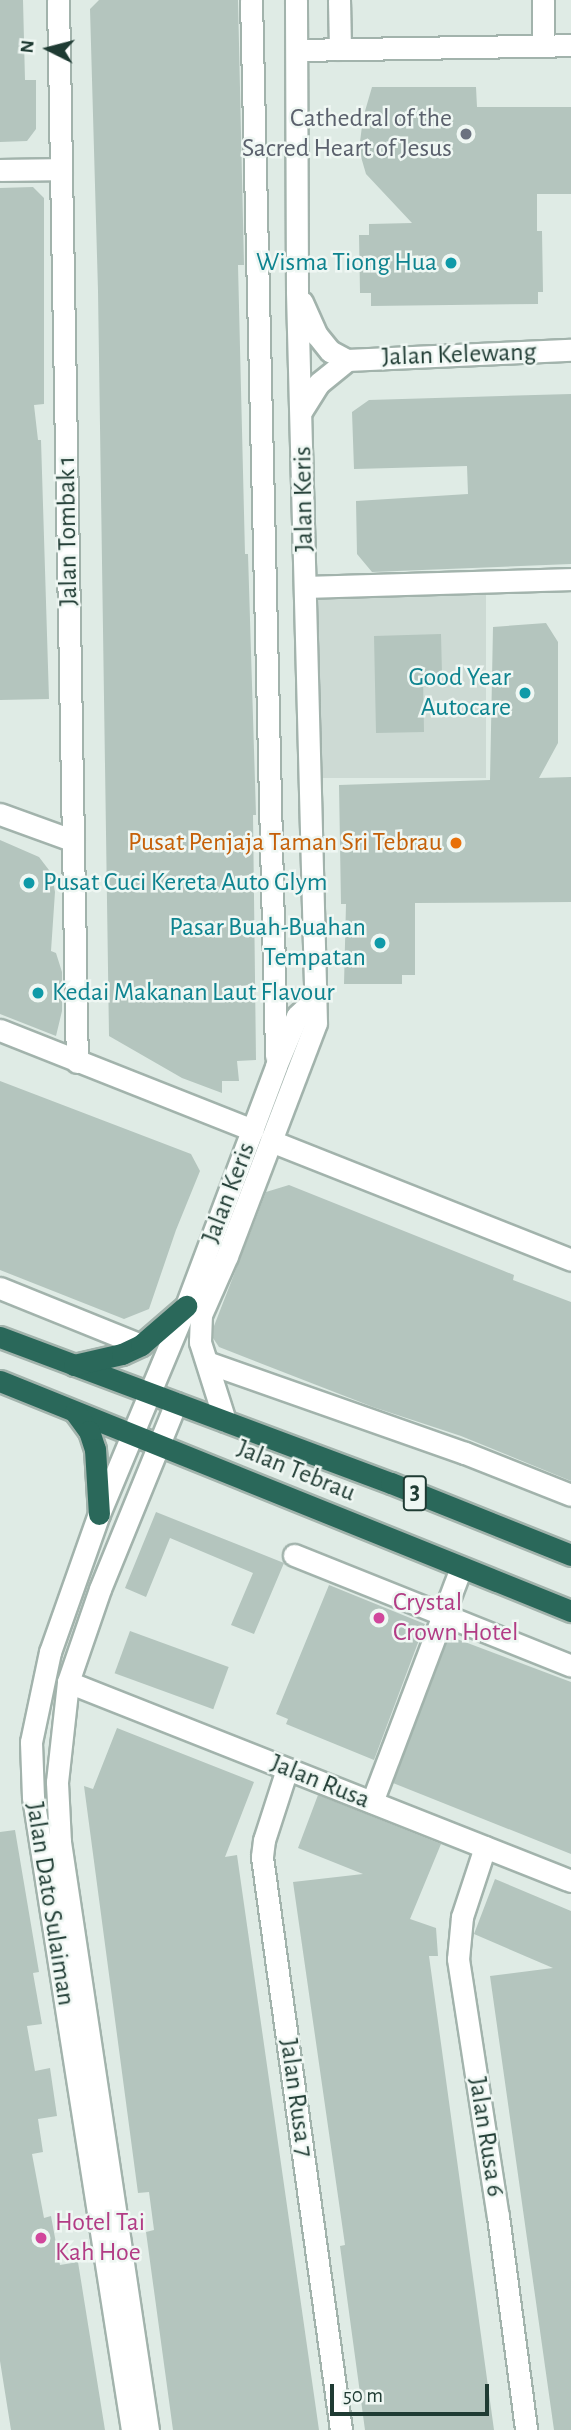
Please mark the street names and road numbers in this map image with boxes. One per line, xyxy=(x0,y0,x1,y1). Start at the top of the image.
street label: Jalan Kelewang xyxy=(381,337,537,373)
street label: Jalan Keris xyxy=(287,446,321,552)
street label: Jalan Tombak 1 xyxy=(51,456,85,606)
street label: Jalan Keris xyxy=(196,1138,262,1248)
street label: Jalan Tebrau xyxy=(232,1433,360,1509)
road number: 3 xyxy=(403,1472,427,1513)
street label: Jalan Rusa xyxy=(266,1748,374,1816)
street label: Jalan Dato Sulaiman xyxy=(19,1800,81,2008)
street label: Jalan Rusa 7 xyxy=(272,2037,320,2159)
street label: Jalan Rusa 6 xyxy=(461,2075,511,2199)

